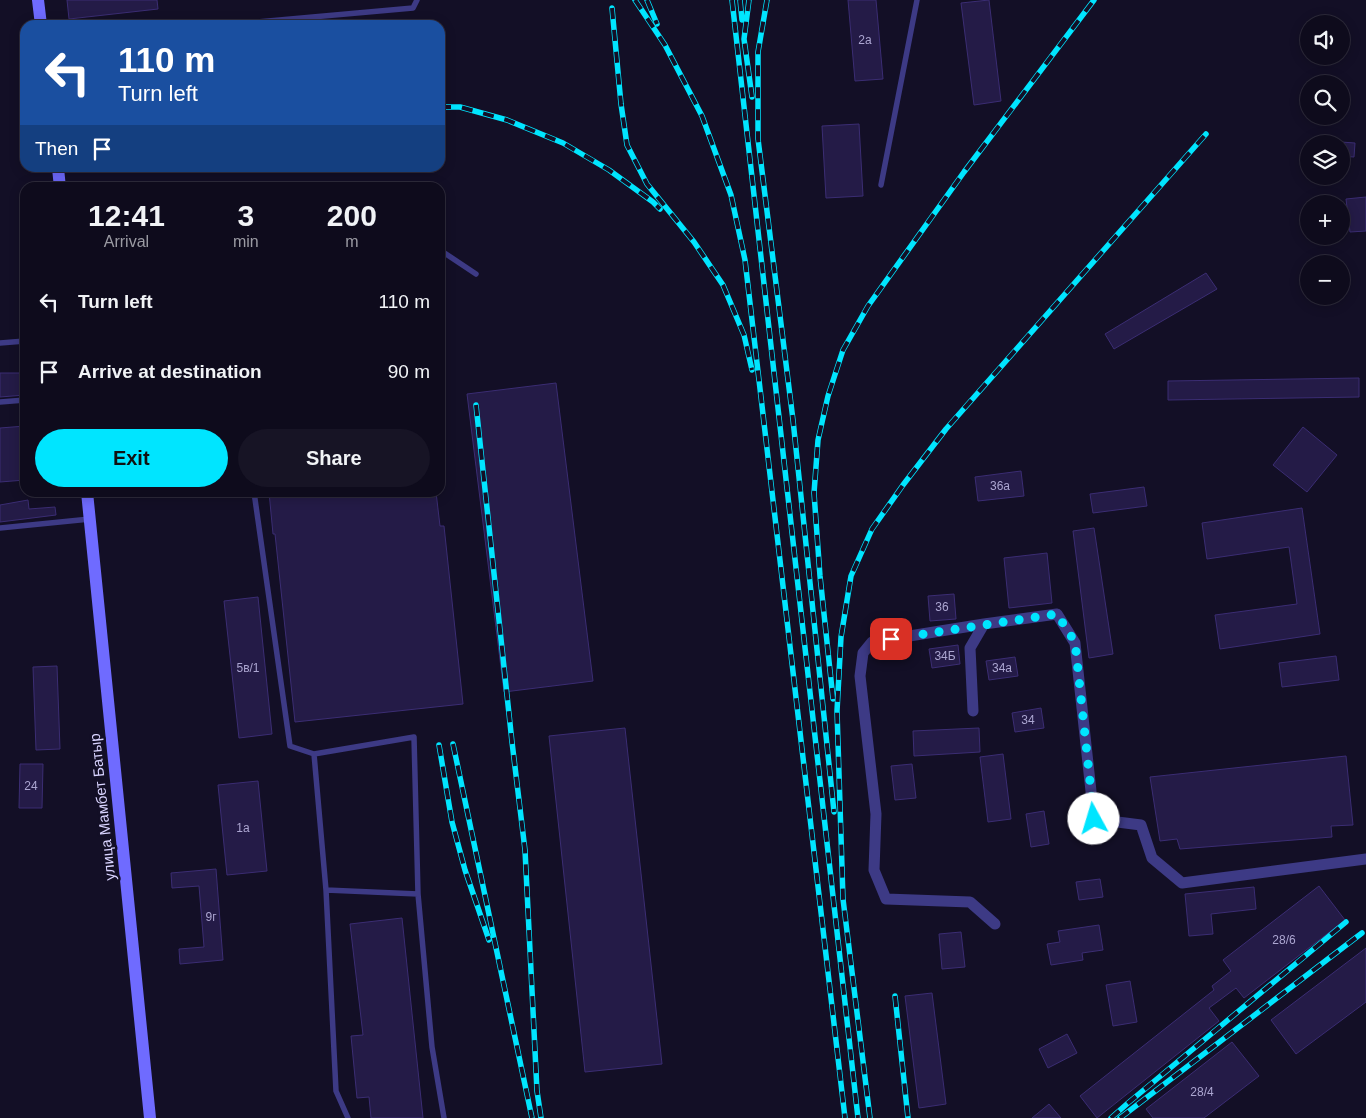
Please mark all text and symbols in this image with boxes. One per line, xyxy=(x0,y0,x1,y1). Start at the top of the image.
map controls xyxy=(1300,15,1350,305)
button: sound xyxy=(1300,15,1350,65)
house number: 2а xyxy=(858,33,872,47)
icon: left xyxy=(35,40,100,105)
text: 110 m xyxy=(118,40,215,79)
button: search xyxy=(1300,75,1350,125)
text: Turn left xyxy=(118,81,198,106)
icon: arrive xyxy=(88,135,116,163)
button: layers xyxy=(1300,135,1350,185)
text: Then xyxy=(35,138,78,159)
button: + xyxy=(1300,195,1350,245)
text: 12:41 xyxy=(88,199,165,232)
text: 3 xyxy=(237,199,254,232)
text: 200 xyxy=(327,199,377,232)
text: Arrival xyxy=(104,233,149,250)
text: min xyxy=(233,233,259,250)
text: m xyxy=(345,233,358,250)
button: − xyxy=(1300,255,1350,305)
icon: left xyxy=(35,288,63,316)
text: Turn left xyxy=(78,291,153,312)
text: 110 m xyxy=(379,291,430,312)
icon: arrive xyxy=(35,358,63,386)
text: Arrive at destination xyxy=(78,361,262,382)
text: 90 m xyxy=(388,361,430,382)
button: Exit xyxy=(35,429,228,487)
button: Share xyxy=(238,429,430,487)
house number: 36а xyxy=(990,479,1010,493)
house number: 36 xyxy=(935,600,949,614)
pin xyxy=(870,618,912,660)
icon: arrive xyxy=(877,625,905,653)
house number: 34Б xyxy=(934,649,956,663)
house number: 5в/1 xyxy=(236,661,260,675)
house number: 34а xyxy=(992,661,1012,675)
house number: 34 xyxy=(1021,713,1035,727)
street label: улица Мамбет Батыр xyxy=(86,733,118,881)
house number: 24 xyxy=(24,779,38,793)
position arrow xyxy=(1067,792,1119,844)
house number: 1а xyxy=(236,821,250,835)
house number: 9г xyxy=(205,910,217,924)
house number: 28/6 xyxy=(1272,933,1296,947)
house number: 28/4 xyxy=(1190,1085,1214,1099)

